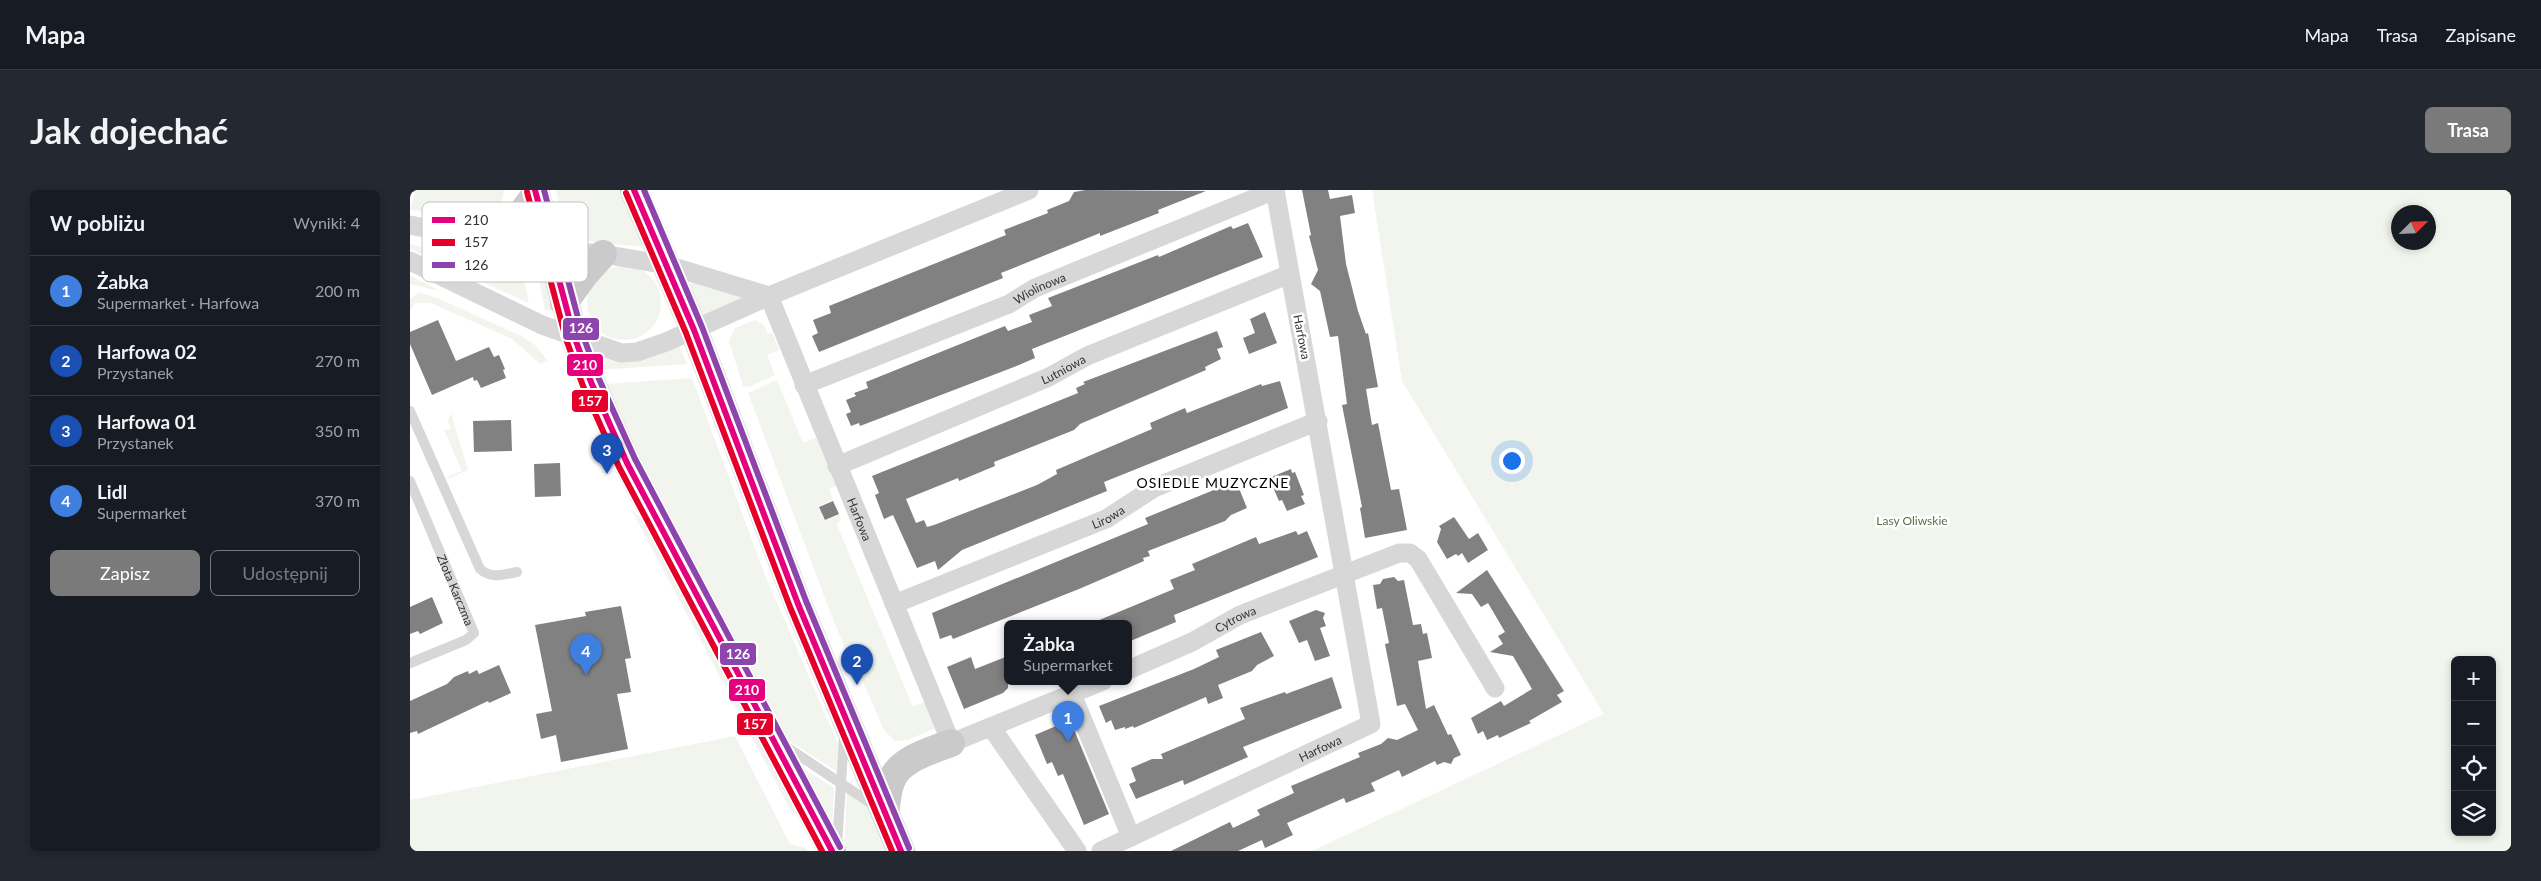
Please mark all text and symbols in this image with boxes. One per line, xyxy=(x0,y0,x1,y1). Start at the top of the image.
text: Mapa xyxy=(25,20,85,49)
text: Mapa xyxy=(2304,24,2349,46)
text: Trasa xyxy=(2377,24,2418,46)
text: Zapisane xyxy=(2446,24,2516,46)
button: Trasa xyxy=(2425,107,2511,153)
text: Jak dojechać xyxy=(30,109,228,151)
legend xyxy=(422,202,588,282)
north arrow xyxy=(2391,205,2436,250)
text: W pobliżu xyxy=(50,210,145,235)
text: 210 xyxy=(464,211,488,228)
text: Wyniki: 4 xyxy=(293,213,360,232)
text: 157 xyxy=(464,233,488,250)
text: 126 xyxy=(464,256,488,273)
street label: Wiolinowa xyxy=(1010,269,1068,307)
text: Żabka xyxy=(97,270,149,293)
text: 1 xyxy=(61,281,71,300)
text: 200 m xyxy=(315,281,360,300)
text: Supermarket · Harfowa xyxy=(97,293,259,312)
street label: Harfowa xyxy=(1290,313,1314,361)
line badge: 126 xyxy=(562,317,600,341)
text: 126 xyxy=(569,319,593,336)
text: Harfowa 02 xyxy=(97,340,197,363)
text: 2 xyxy=(61,351,71,370)
text: 270 m xyxy=(315,351,360,370)
street label: Lutniowa xyxy=(1039,351,1088,387)
line badge: 210 xyxy=(566,353,604,377)
text: 210 xyxy=(573,356,597,373)
text: Przystanek xyxy=(97,363,174,382)
line badge: 157 xyxy=(571,389,609,413)
text: 157 xyxy=(578,392,602,409)
text: Harfowa 01 xyxy=(97,410,197,433)
text: 3 xyxy=(61,421,71,440)
text: 350 m xyxy=(315,421,360,440)
text: Przystanek xyxy=(97,433,174,452)
pin: 3 xyxy=(591,433,623,474)
your location xyxy=(1499,448,1525,474)
district label: OSIEDLE MUZYCZNE xyxy=(1137,474,1289,491)
text: Lidl xyxy=(97,480,127,503)
text: 4 xyxy=(61,491,71,510)
text: 370 m xyxy=(315,491,360,510)
street label: Harfowa xyxy=(844,495,875,543)
street label: Lirowa xyxy=(1089,502,1127,532)
text: Supermarket xyxy=(97,503,186,522)
park label: Lasy Oliwskie xyxy=(1876,513,1948,528)
button: Zapisz xyxy=(50,550,200,596)
button: Udostępnij xyxy=(210,550,360,596)
street label: Złota Karczma xyxy=(434,552,477,628)
street label: Cytrowa xyxy=(1212,602,1258,635)
popup xyxy=(1004,620,1132,685)
text: Żabka xyxy=(1023,632,1075,655)
pin: 4 xyxy=(570,634,602,675)
line badge: 126 xyxy=(719,642,757,666)
pin: 2 xyxy=(841,644,873,685)
text: 126 xyxy=(726,645,750,662)
text: Supermarket xyxy=(1023,655,1113,674)
map controls xyxy=(2451,656,2496,836)
button: + xyxy=(2451,656,2496,701)
line badge: 210 xyxy=(728,678,766,702)
text: 210 xyxy=(735,681,759,698)
pin: 1 xyxy=(1052,701,1084,742)
button: − xyxy=(2451,701,2496,746)
line badge: 157 xyxy=(736,712,774,736)
text: 157 xyxy=(743,715,767,732)
street label: Harfowa xyxy=(1296,732,1344,764)
button: locate xyxy=(2451,746,2496,791)
button: layers xyxy=(2451,791,2496,836)

